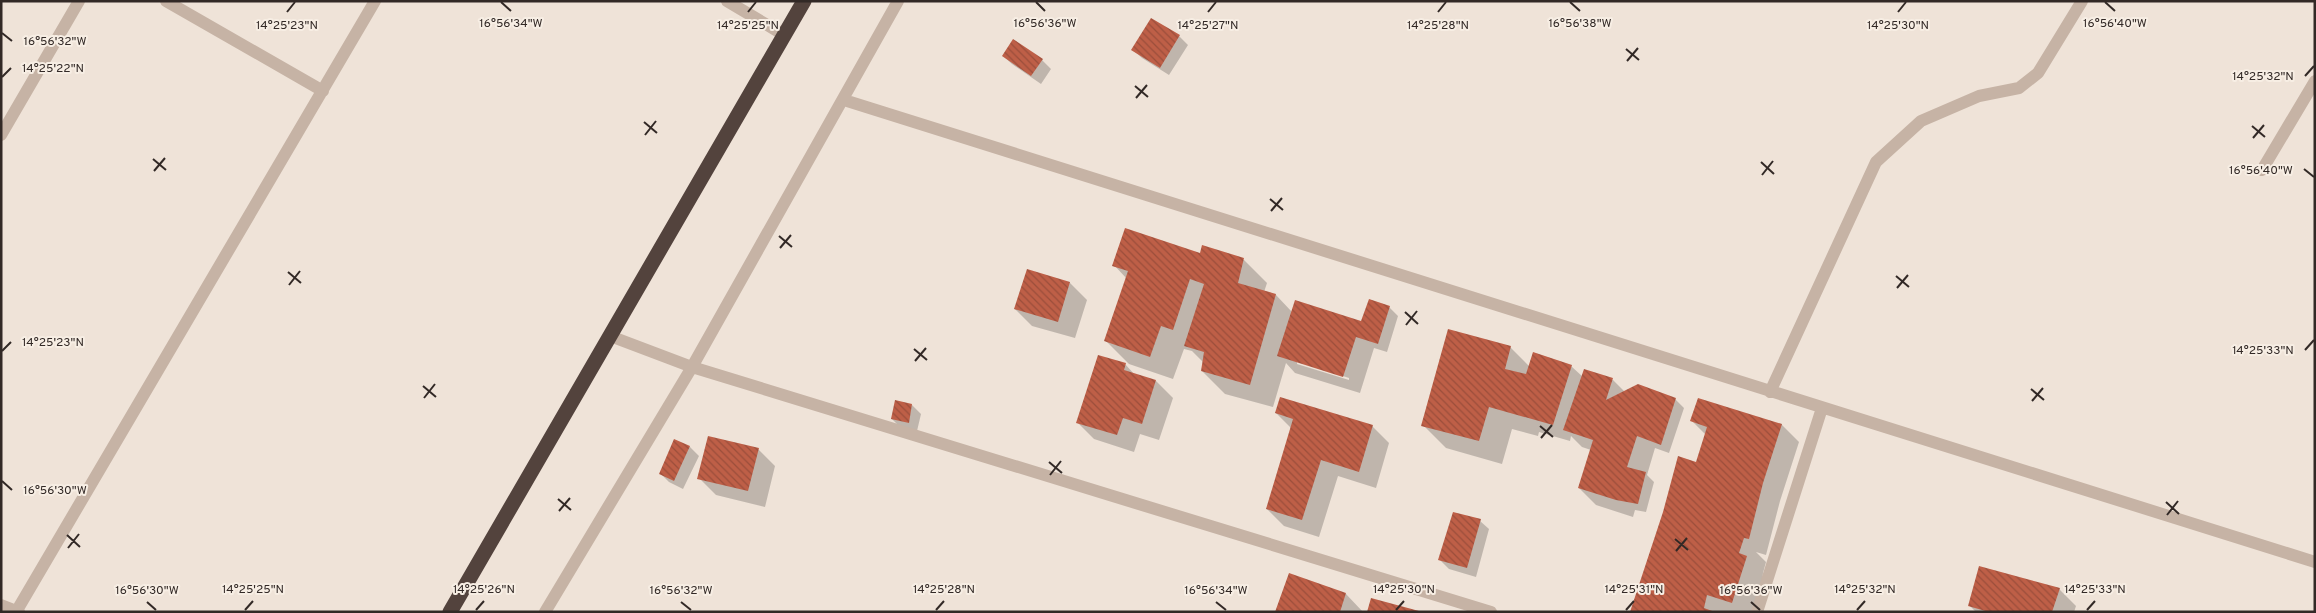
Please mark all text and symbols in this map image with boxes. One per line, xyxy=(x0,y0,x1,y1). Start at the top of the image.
text: 16°56'34"W xyxy=(479,16,543,32)
text: 16°56'36"W xyxy=(1013,16,1077,32)
text: 16°56'38"W xyxy=(1548,16,1612,32)
text: 16°56'40"W xyxy=(2083,16,2147,32)
text: 14°25'23"N xyxy=(256,18,318,34)
text: 14°25'25"N xyxy=(717,18,779,34)
text: 14°25'27"N xyxy=(1178,18,1238,34)
text: 14°25'28"N xyxy=(1407,18,1469,34)
text: 14°25'30"N xyxy=(1867,18,1929,34)
text: 16°56'32"W xyxy=(24,34,86,50)
text: 14°25'22"N xyxy=(22,61,84,77)
text: 14°25'32"N xyxy=(2232,69,2294,85)
text: 16°56'40"W xyxy=(2229,163,2293,179)
text: 14°25'23"N xyxy=(22,335,84,351)
text: 14°25'33"N xyxy=(2232,343,2294,359)
text: 16°56'30"W xyxy=(23,483,87,499)
text: 14°25'25"N xyxy=(222,582,284,598)
text: 14°25'26"N xyxy=(453,582,515,598)
text: 14°25'28"N xyxy=(913,582,975,598)
text: 14°25'30"N xyxy=(1373,582,1435,598)
text: 14°25'31"N xyxy=(1605,582,1663,598)
text: 14°25'32"N xyxy=(1834,582,1896,598)
text: 14°25'33"N xyxy=(2064,582,2126,598)
text: 16°56'30"W xyxy=(115,583,179,599)
text: 16°56'32"W xyxy=(650,583,712,599)
text: 16°56'34"W xyxy=(1184,583,1248,599)
text: 16°56'36"W xyxy=(1719,583,1783,599)

